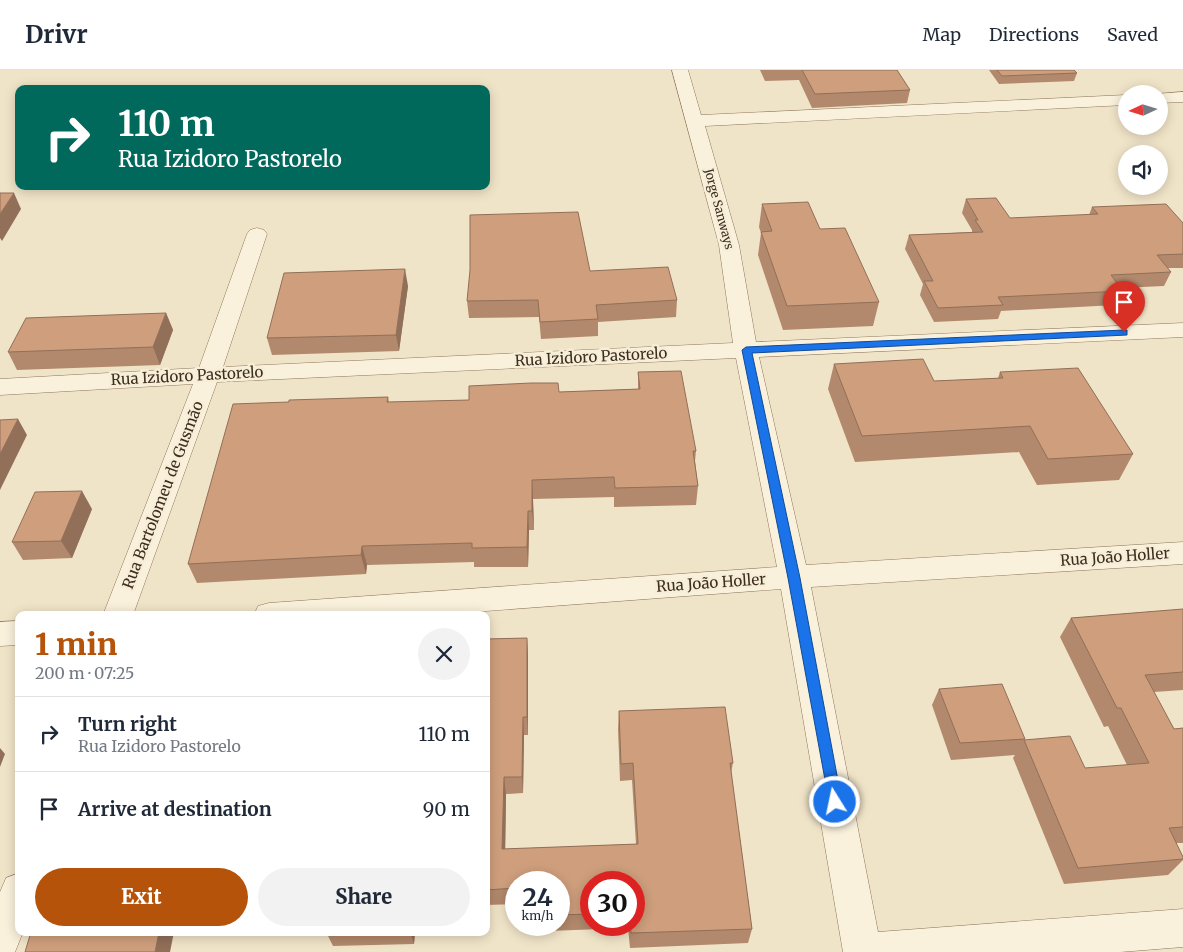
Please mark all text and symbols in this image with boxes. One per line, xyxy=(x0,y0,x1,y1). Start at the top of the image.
text: Drivr xyxy=(25,19,88,50)
text: Map xyxy=(923,23,961,46)
text: Directions xyxy=(989,23,1079,46)
text: Saved xyxy=(1107,23,1158,46)
north arrow xyxy=(1118,85,1168,135)
map controls xyxy=(1118,85,1168,195)
text: 110 m xyxy=(118,102,215,146)
icon: right xyxy=(35,105,100,170)
text: Rua Izidoro Pastorelo xyxy=(118,145,342,173)
button: sound xyxy=(1118,145,1168,195)
street label: Jorge Sanways xyxy=(701,166,738,251)
pin xyxy=(1103,281,1145,332)
icon: arrive xyxy=(1110,288,1138,316)
street label: Rua Izidoro Pastorelo xyxy=(514,343,668,370)
street label: Rua Izidoro Pastorelo xyxy=(110,362,264,389)
street label: Rua Bartolomeu de Gusmão xyxy=(118,398,207,591)
street label: Rua João Holler xyxy=(1059,543,1171,570)
street label: Rua João Holler xyxy=(655,569,767,596)
text: 1 min xyxy=(35,625,117,663)
button: close xyxy=(418,628,470,680)
text: 200 m · 07:25 xyxy=(35,663,134,683)
text: Turn right xyxy=(78,712,177,736)
icon: right xyxy=(35,720,63,748)
text: 110 m xyxy=(419,722,470,746)
text: Rua Izidoro Pastorelo xyxy=(78,736,241,756)
position arrow xyxy=(808,775,860,827)
icon: arrive xyxy=(35,795,63,823)
text: Arrive at destination xyxy=(78,797,272,821)
text: 90 m xyxy=(423,797,470,821)
button: Exit xyxy=(35,868,248,926)
button: Share xyxy=(258,868,470,926)
speed limit sign: 30 xyxy=(580,871,645,936)
text: 24 xyxy=(522,881,553,913)
text: km/h xyxy=(522,908,553,923)

